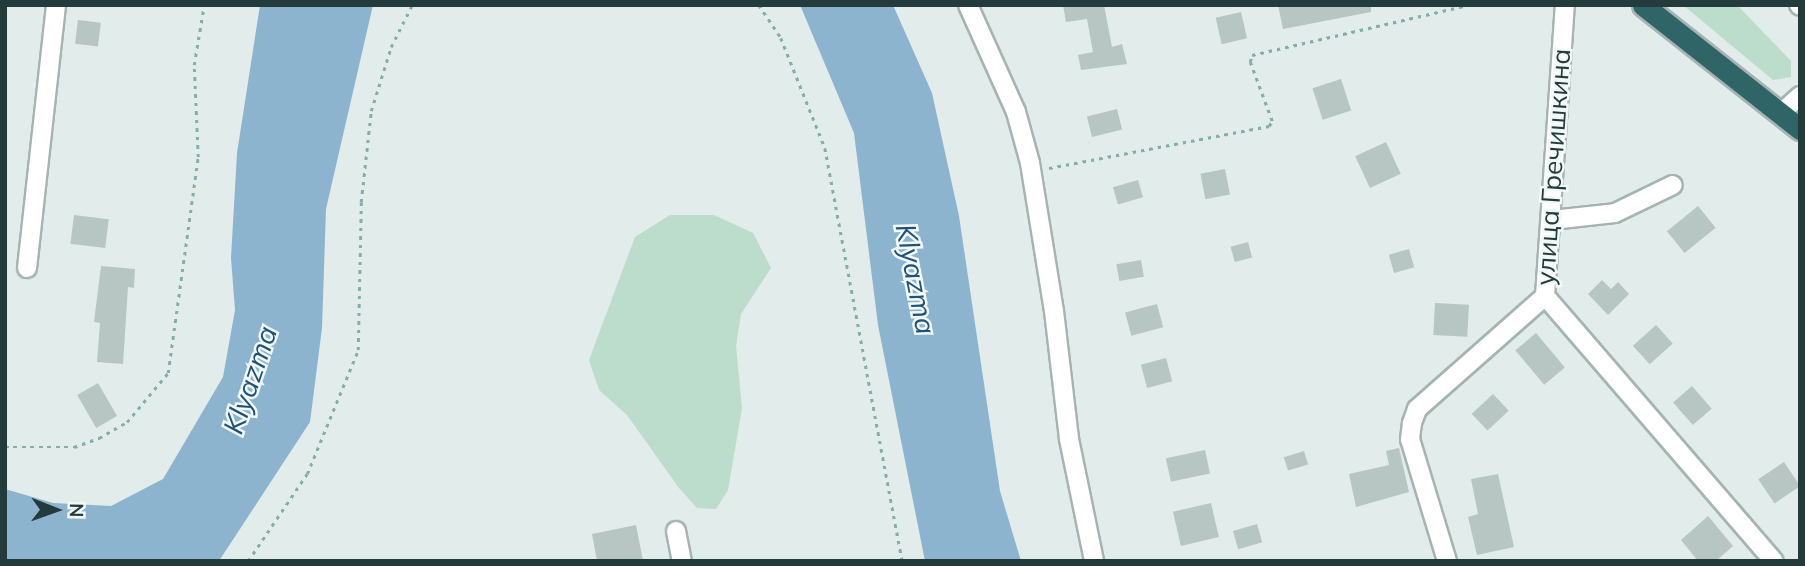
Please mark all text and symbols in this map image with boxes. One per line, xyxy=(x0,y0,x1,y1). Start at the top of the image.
street label: улица Гречишкина xyxy=(1529,47,1577,287)
water label: Klyazma xyxy=(889,221,943,337)
water label: Klyazma xyxy=(216,322,284,438)
north arrow xyxy=(21,475,91,545)
text: N xyxy=(65,503,89,518)

